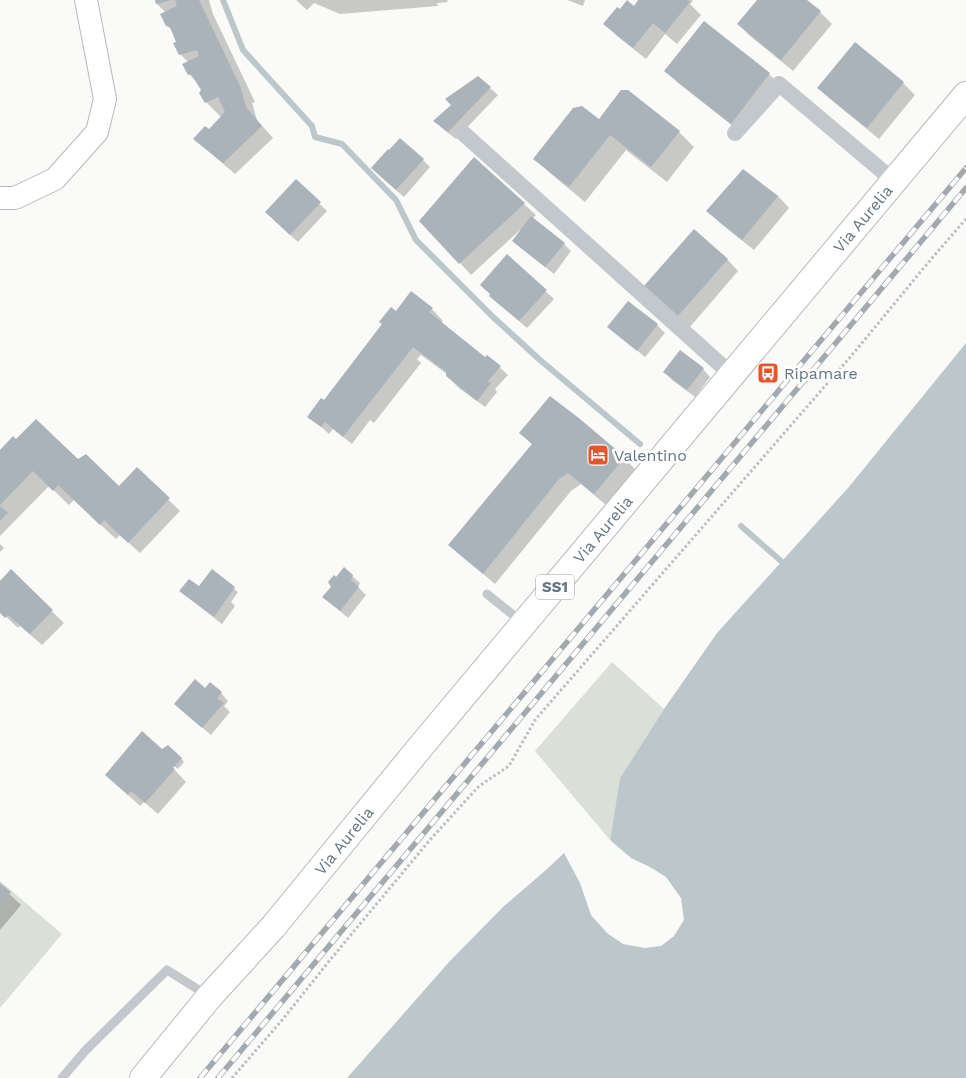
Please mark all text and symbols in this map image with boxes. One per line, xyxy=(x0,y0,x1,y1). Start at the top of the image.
street label: Via Aurelia xyxy=(829,181,896,256)
bus stop icon: Ripamare xyxy=(756,361,780,385)
place label: Ripamare xyxy=(784,364,858,383)
hotel icon: Valentino xyxy=(586,443,610,467)
place label: Valentino xyxy=(614,446,687,465)
street label: Via Aurelia xyxy=(569,492,636,567)
road number: SS1 xyxy=(536,574,574,600)
street label: Via Aurelia xyxy=(310,803,377,878)

